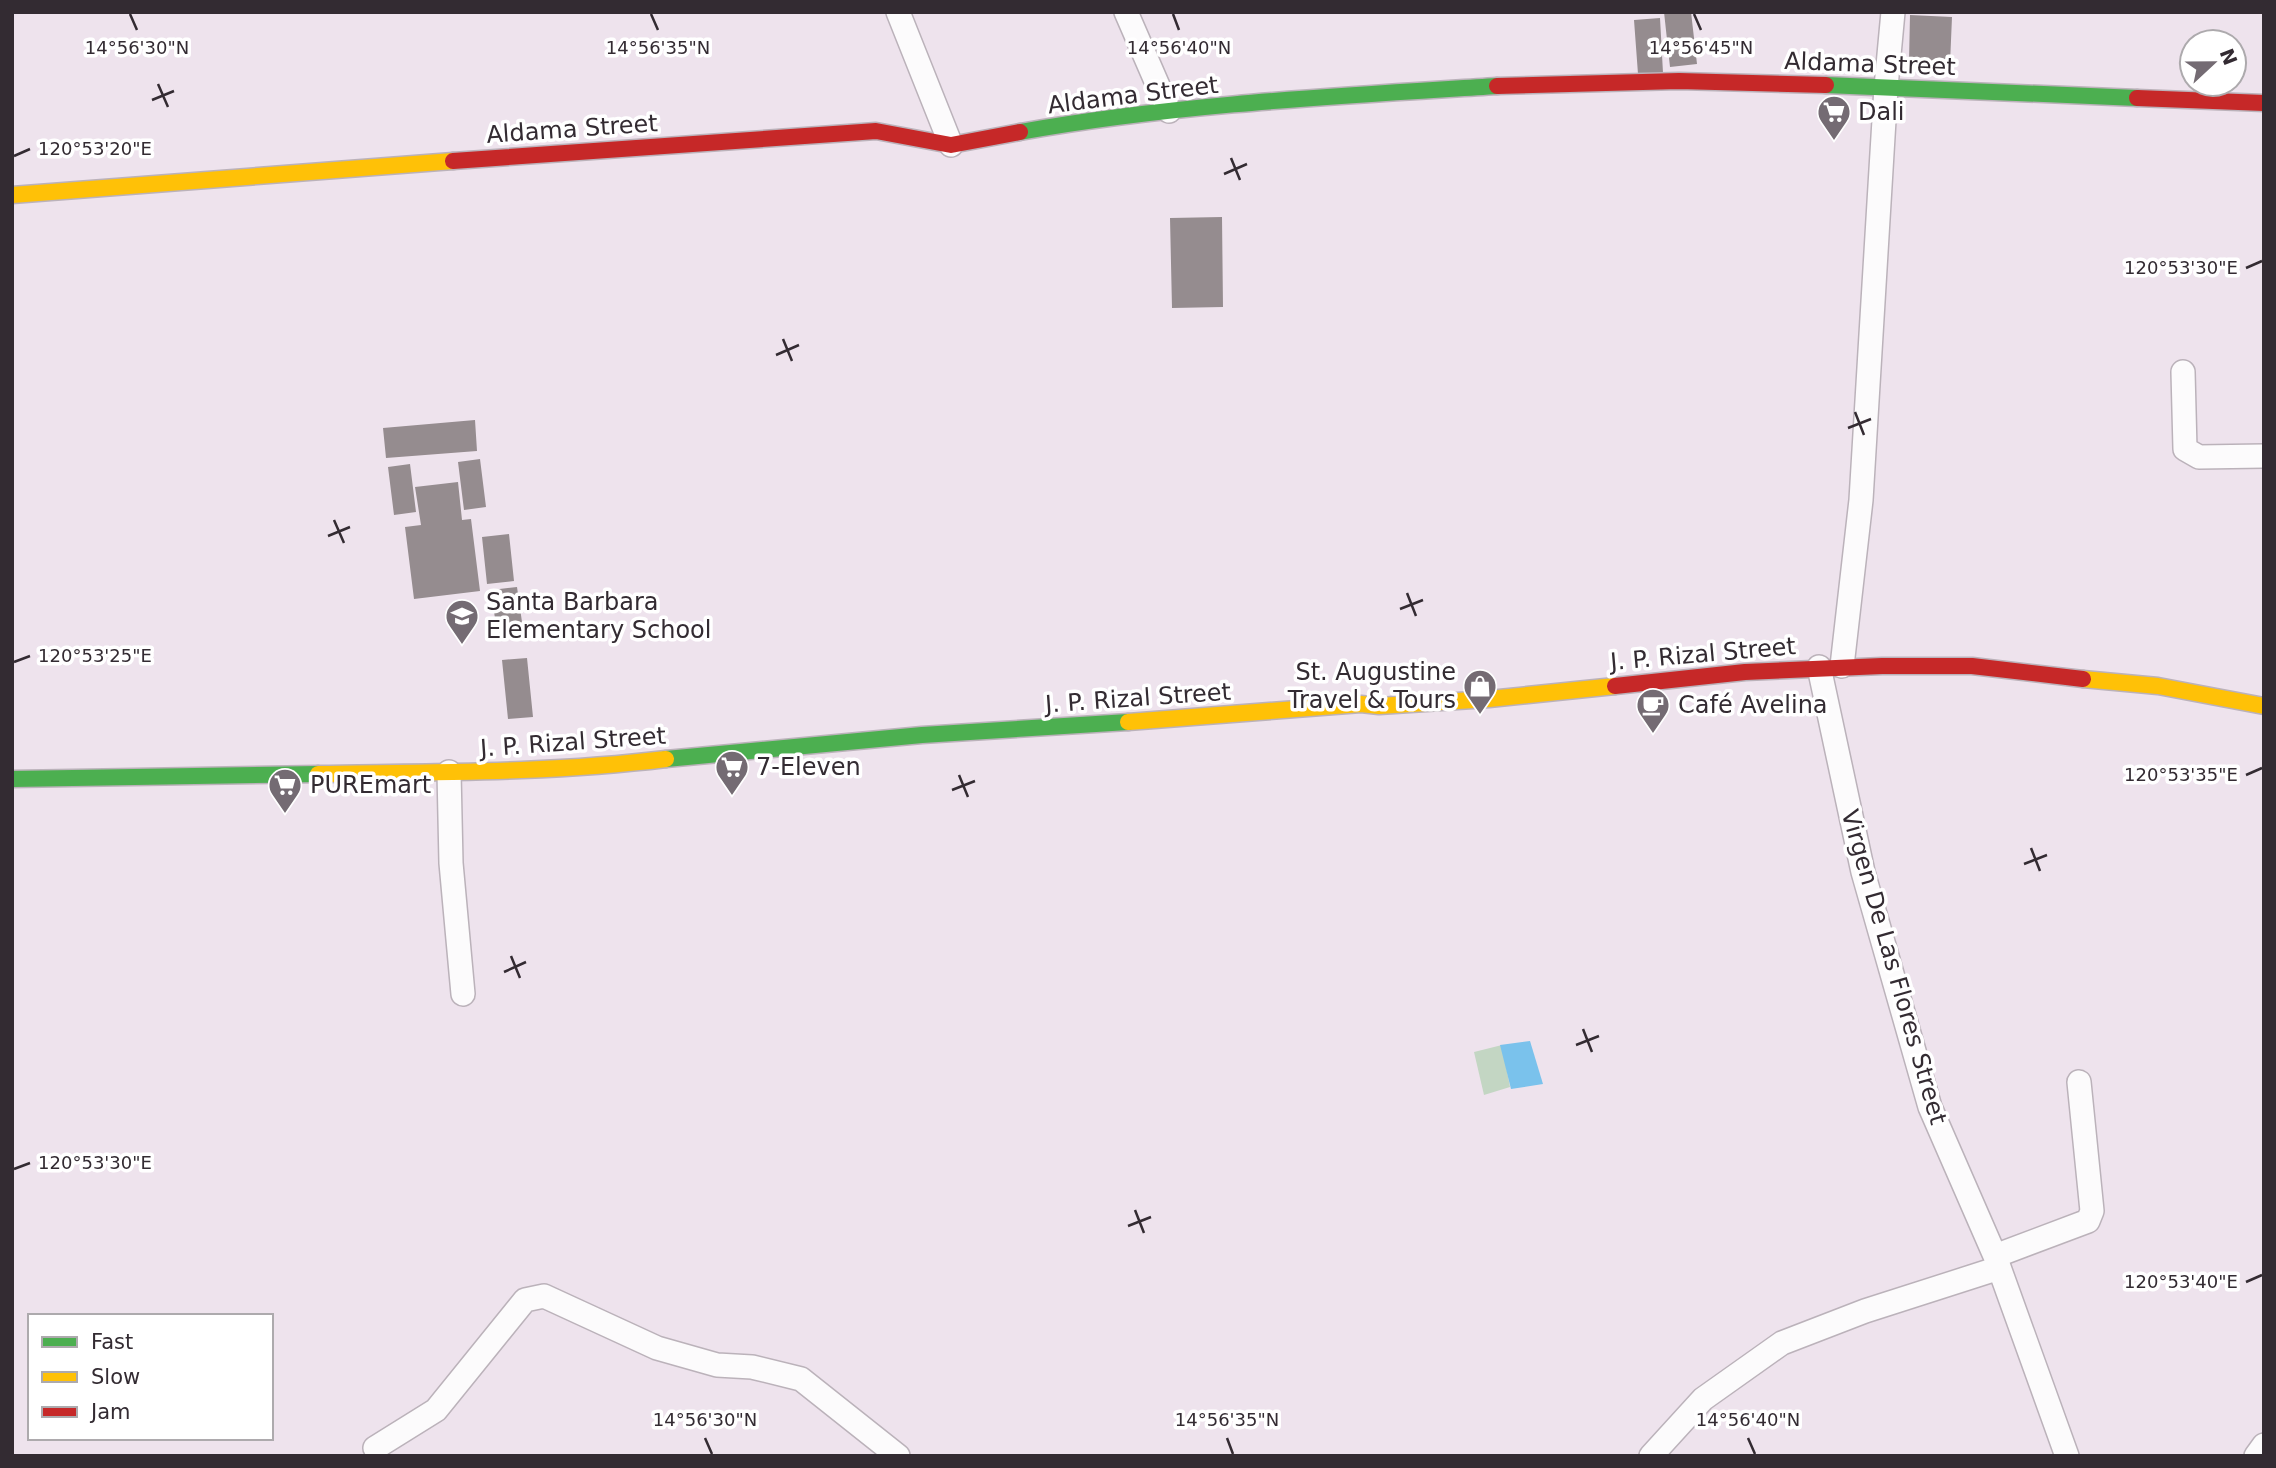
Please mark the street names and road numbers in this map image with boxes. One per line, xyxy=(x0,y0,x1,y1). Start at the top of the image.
street label: Aldama Street xyxy=(1784,47,1956,81)
street label: Aldama Street xyxy=(1046,71,1220,119)
street label: Aldama Street xyxy=(485,109,659,149)
street label: J. P. Rizal Street xyxy=(1607,632,1797,676)
street label: J. P. Rizal Street xyxy=(1042,678,1232,719)
street label: J. P. Rizal Street xyxy=(477,722,667,763)
street label: Virgen De Las Flores Street xyxy=(1836,806,1952,1128)

